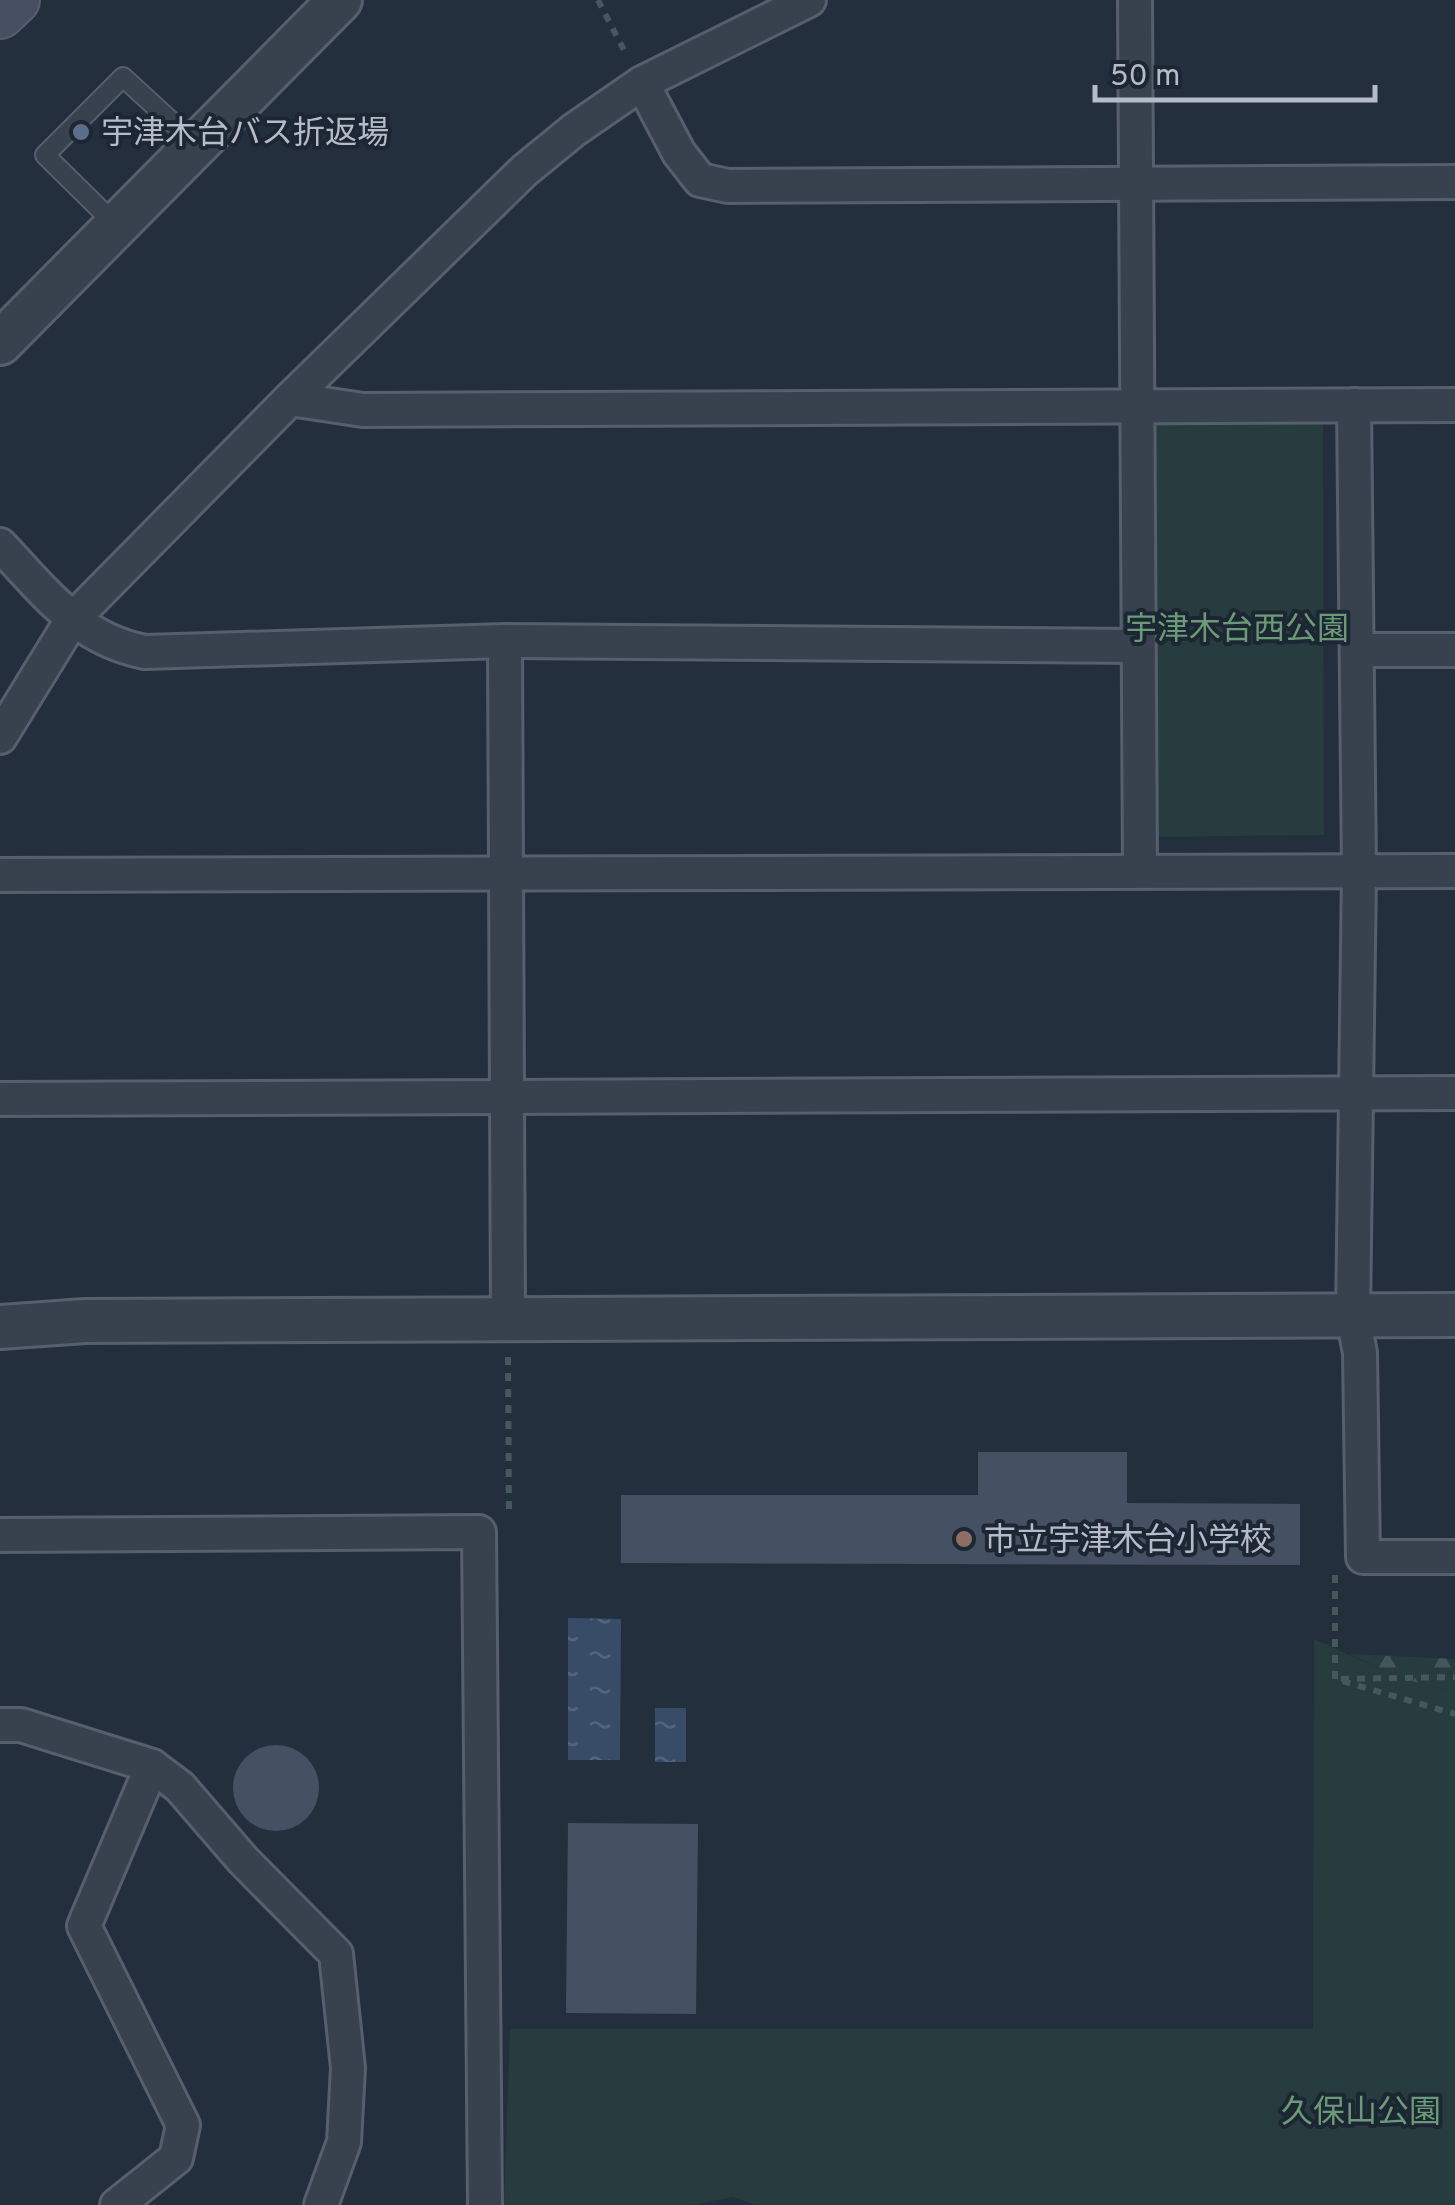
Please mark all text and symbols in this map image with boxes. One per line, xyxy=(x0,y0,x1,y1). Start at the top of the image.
scale bar xyxy=(1095,40,1375,102)
text: 50 m xyxy=(1110,59,1180,96)
place label: 宇津木台バス折返場 xyxy=(101,115,389,155)
marker: 宇津木台バス折返場 xyxy=(70,121,92,143)
park label: 宇津木台西公園 xyxy=(1125,611,1349,651)
place label: 市立宇津木台小学校 xyxy=(984,1522,1272,1562)
marker: 市立宇津木台小学校 xyxy=(953,1528,975,1550)
park label: 久保山公園 xyxy=(1281,2094,1441,2134)

